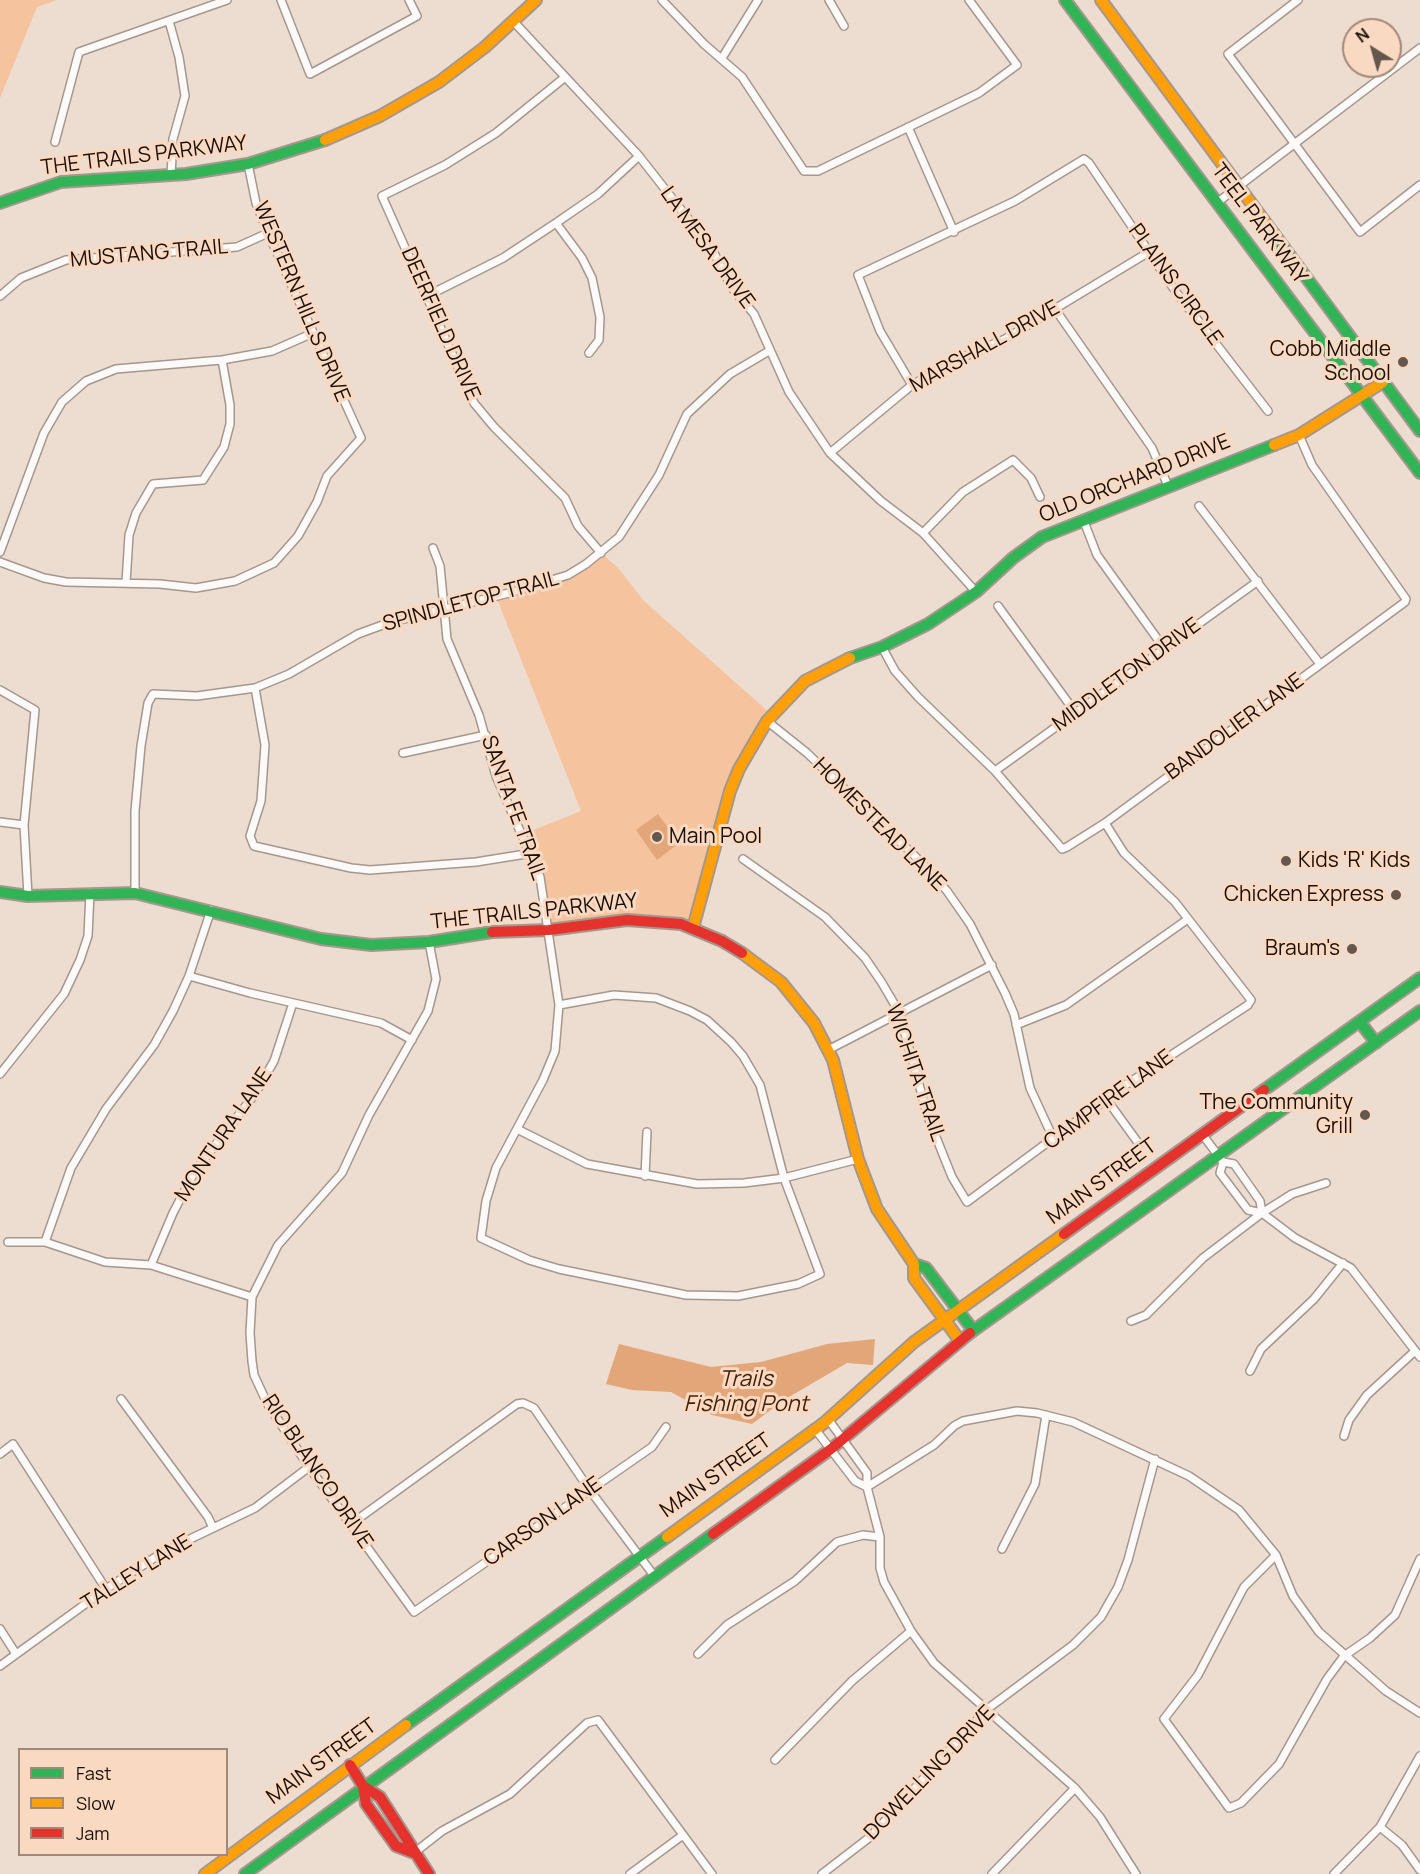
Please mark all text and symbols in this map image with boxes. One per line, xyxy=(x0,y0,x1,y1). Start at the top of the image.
north arrow xyxy=(1342,18,1402,78)
text: N xyxy=(1351,23,1374,47)
street label: THE TRAILS PARKWAY xyxy=(40,131,248,181)
street label: TEEL PARKWAY xyxy=(1206,159,1312,289)
street label: LA MESA DRIVE xyxy=(654,182,760,314)
street label: WESTERN HILLS DRIVE xyxy=(247,198,355,406)
street label: PLAINS CIRCLE xyxy=(1123,219,1227,351)
street label: MUSTANG TRAIL xyxy=(69,235,229,273)
street label: DEERFIELD DRIVE xyxy=(395,244,485,404)
street label: MARSHALL DRIVE xyxy=(906,295,1064,399)
place label: Cobb Middle School xyxy=(1270,337,1391,387)
marker: Cobb Middle School xyxy=(1396,355,1410,369)
street label: OLD ORCHARD DRIVE xyxy=(1036,429,1234,529)
street label: SPINDLETOP TRAIL xyxy=(380,566,562,638)
street label: MIDDLETON DRIVE xyxy=(1048,613,1206,737)
street label: BANDOLIER LANE xyxy=(1161,668,1309,786)
street label: SANTA FE TRAIL xyxy=(475,732,551,884)
street label: HOMESTEAD LANE xyxy=(807,753,951,897)
place label: Main Pool xyxy=(669,824,762,850)
marker: Main Pool xyxy=(650,830,664,844)
place label: Kids 'R' Kids xyxy=(1298,848,1410,874)
marker: Kids 'R' Kids xyxy=(1279,854,1293,868)
place label: Chicken Express xyxy=(1224,882,1384,908)
marker: Chicken Express xyxy=(1389,888,1403,902)
street label: THE TRAILS PARKWAY xyxy=(430,889,638,935)
place label: Braum's xyxy=(1265,936,1340,962)
marker: Braum's xyxy=(1345,942,1359,956)
street label: WICHITA TRAIL xyxy=(880,1001,950,1145)
street label: CAMPFIRE LANE xyxy=(1040,1045,1178,1155)
street label: MONTURA LANE xyxy=(170,1063,278,1207)
place label: The Community Grill xyxy=(1199,1090,1353,1140)
marker: The Community Grill xyxy=(1358,1108,1372,1122)
street label: MAIN STREET xyxy=(1042,1134,1162,1230)
water label: Trails Fishing Pont xyxy=(684,1367,808,1418)
street label: RIO BLANCO DRIVE xyxy=(256,1390,378,1554)
street label: MAIN STREET xyxy=(656,1429,776,1523)
street label: CARSON LANE xyxy=(479,1472,607,1572)
street label: TALLEY LANE xyxy=(77,1529,197,1617)
street label: DOWELLING DRIVE xyxy=(859,1701,1001,1845)
street label: MAIN STREET xyxy=(262,1714,382,1810)
legend xyxy=(18,1748,228,1856)
text: Fast xyxy=(76,1761,111,1785)
text: Slow xyxy=(76,1791,115,1815)
text: Jam xyxy=(76,1821,110,1845)

